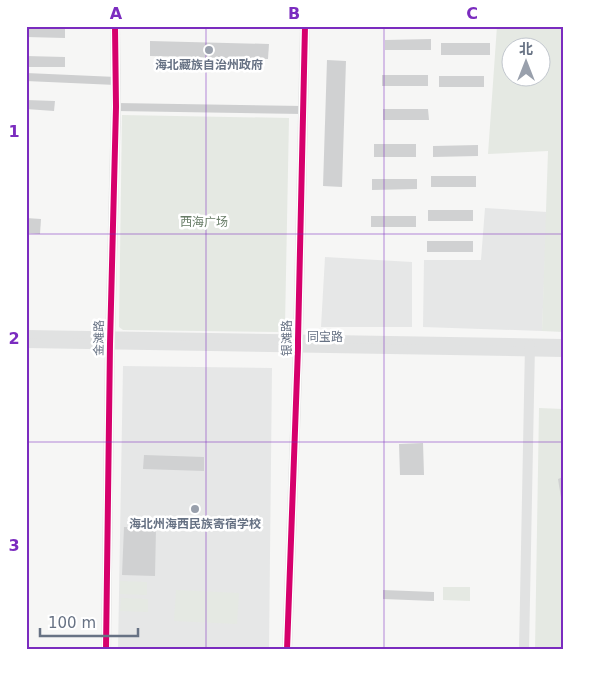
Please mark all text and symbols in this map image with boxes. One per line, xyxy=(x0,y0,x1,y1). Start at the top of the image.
text: A xyxy=(110,4,123,23)
text: B xyxy=(288,4,300,23)
text: C xyxy=(466,4,478,23)
north arrow xyxy=(502,38,552,88)
text: 北 xyxy=(519,41,533,57)
marker: 海北藏族自治州政府 xyxy=(203,44,215,56)
place label: 海北藏族自治州政府 xyxy=(155,58,263,72)
text: 1 xyxy=(8,122,20,141)
park label: 西海广场 xyxy=(180,215,228,229)
street label: 金滩路 xyxy=(92,320,106,356)
street label: 银滩路 xyxy=(280,320,294,356)
text: 2 xyxy=(8,329,20,348)
street label: 同宝路 xyxy=(307,330,343,344)
marker: 海北州海西民族寄宿学校 xyxy=(189,503,201,515)
place label: 海北州海西民族寄宿学校 xyxy=(129,517,261,531)
text: 3 xyxy=(8,536,20,555)
scale bar xyxy=(40,606,138,638)
text: 100 m xyxy=(48,614,96,632)

